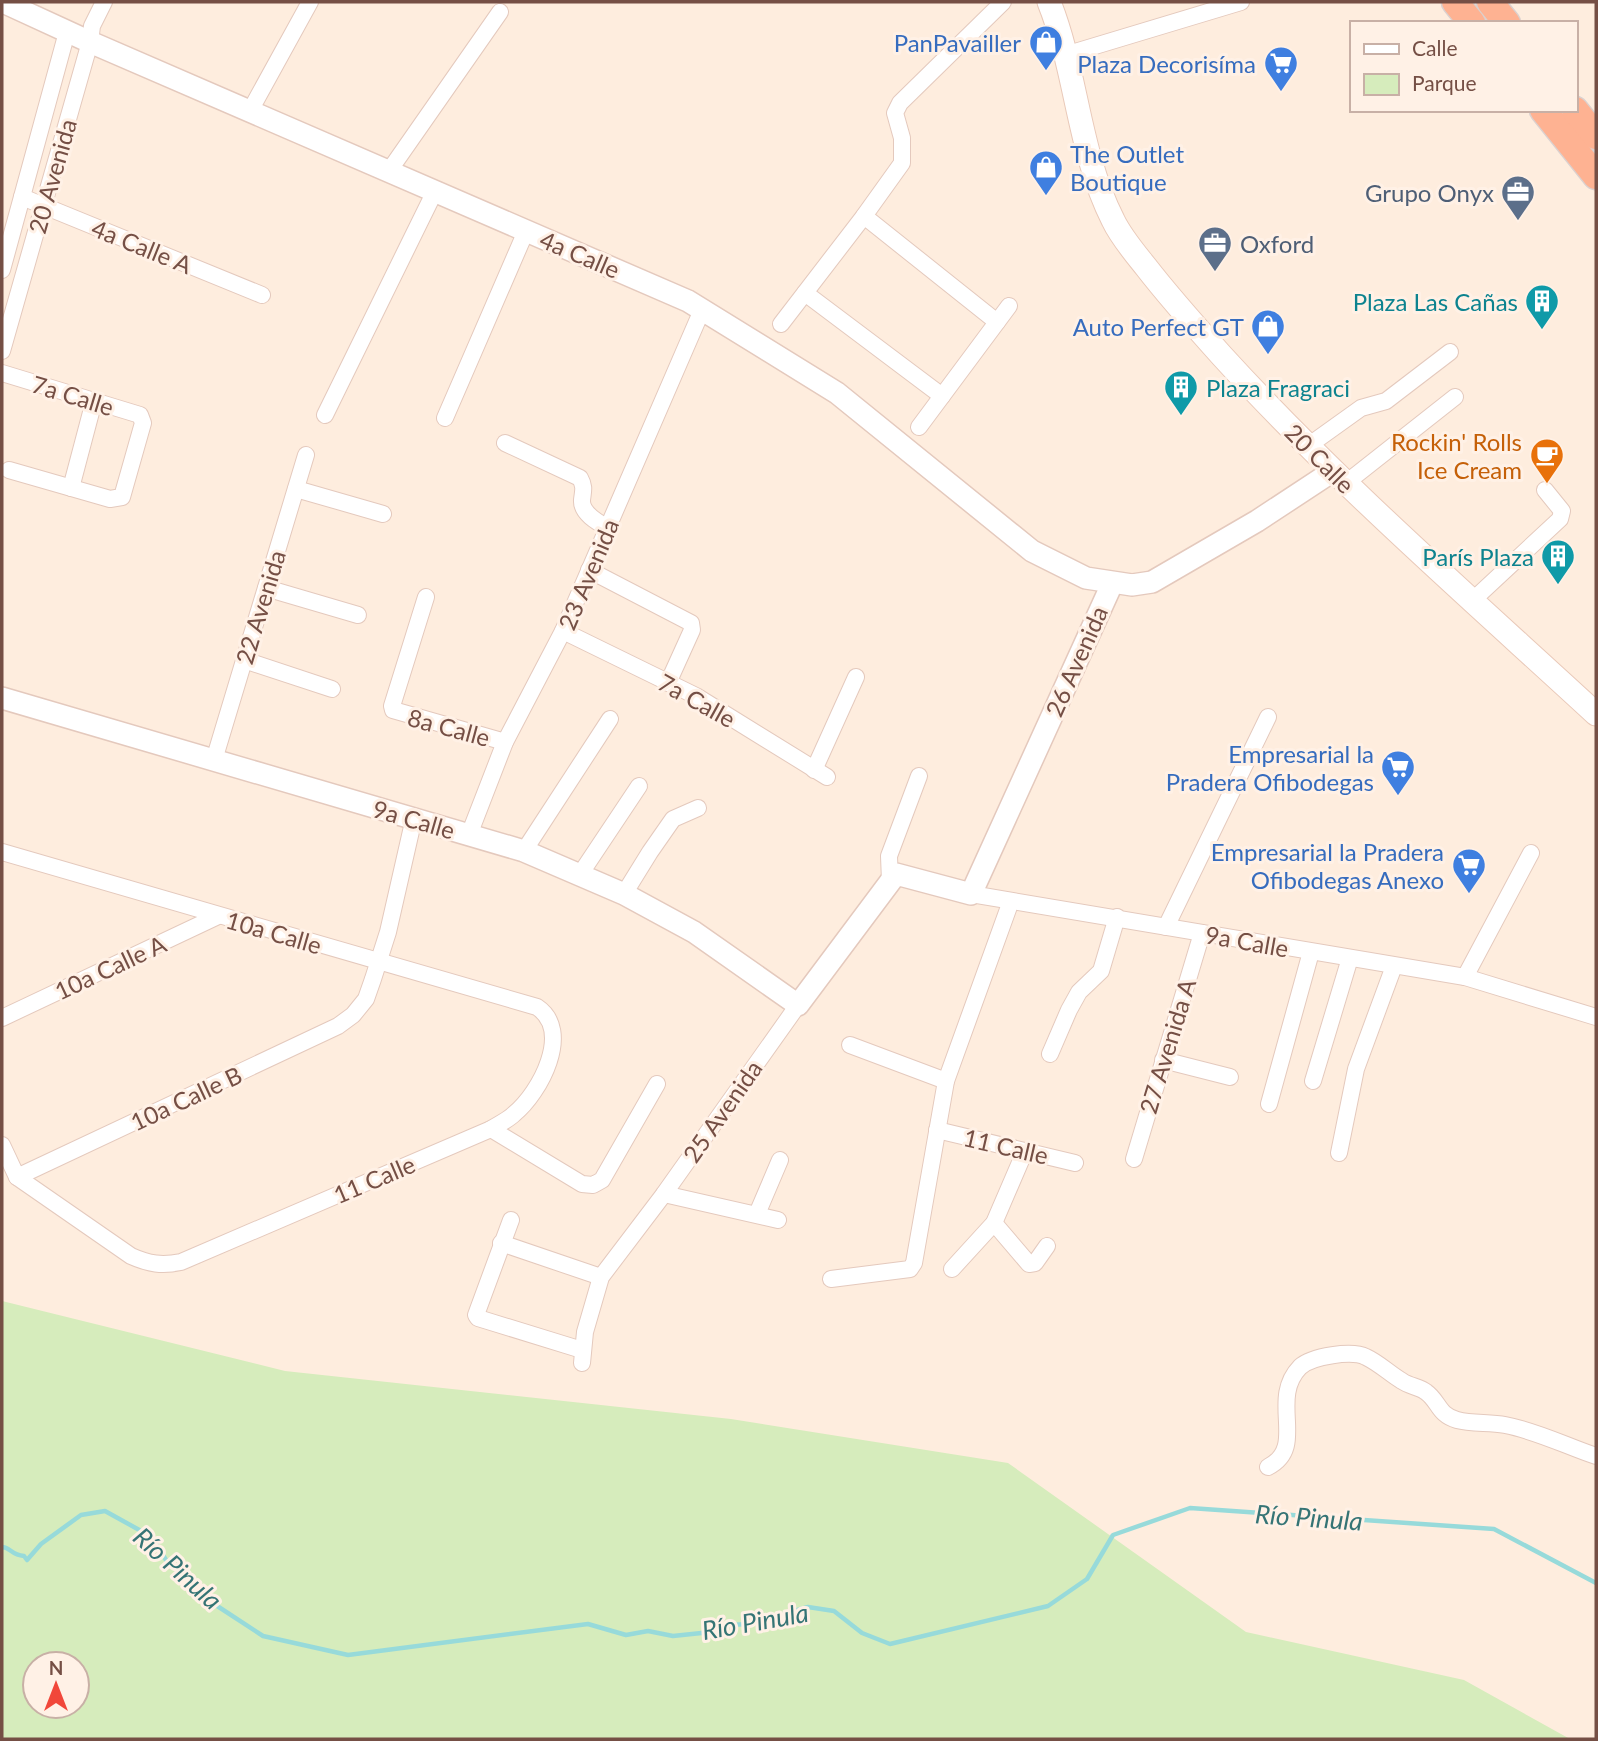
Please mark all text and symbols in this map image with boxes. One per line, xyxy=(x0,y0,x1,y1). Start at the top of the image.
legend xyxy=(1350,21,1577,112)
shop icon: PanPavailler xyxy=(1027,23,1065,72)
place label: PanPavailler xyxy=(894,28,1021,57)
text: Calle xyxy=(1412,35,1457,60)
supermarket icon: Plaza Decorisíma xyxy=(1262,44,1300,93)
place label: Plaza Decorisíma xyxy=(1077,49,1256,78)
text: Parque xyxy=(1412,70,1477,95)
street label: 20 Avenida xyxy=(22,115,82,237)
place label: The Outlet Boutique xyxy=(1070,139,1184,196)
shop icon: The Outlet Boutique xyxy=(1027,148,1065,197)
office icon: Grupo Onyx xyxy=(1499,173,1537,222)
place label: Grupo Onyx xyxy=(1365,178,1494,207)
street label: 4a Calle A xyxy=(88,213,197,279)
street label: 4a Calle xyxy=(536,224,624,284)
office icon: Oxford xyxy=(1196,224,1234,273)
place label: Oxford xyxy=(1240,229,1314,258)
building icon: Plaza Las Cañas xyxy=(1523,282,1561,331)
place label: Plaza Las Cañas xyxy=(1353,287,1518,316)
shop icon: Auto Perfect GT xyxy=(1249,307,1287,356)
place label: Auto Perfect GT xyxy=(1073,312,1244,341)
building icon: Plaza Fragraci xyxy=(1162,368,1200,417)
street label: 7a Calle xyxy=(29,369,117,421)
place label: Plaza Fragraci xyxy=(1206,373,1350,402)
street label: 20 Calle xyxy=(1279,417,1361,499)
place label: Rockin' Rolls Ice Cream xyxy=(1391,427,1522,484)
cafe icon: Rockin' Rolls Ice Cream xyxy=(1528,436,1566,485)
street label: 23 Avenida xyxy=(552,514,624,634)
building icon: París Plaza xyxy=(1539,537,1577,586)
place label: París Plaza xyxy=(1422,542,1534,571)
street label: 22 Avenida xyxy=(229,546,291,668)
street label: 26 Avenida xyxy=(1039,601,1113,721)
street label: 7a Calle xyxy=(653,667,741,733)
street label: 8a Calle xyxy=(405,702,493,752)
place label: Empresarial la Pradera Ofibodegas xyxy=(1166,739,1374,796)
supermarket icon: Empresarial la Pradera Ofibodegas xyxy=(1379,748,1417,797)
street label: 9a Calle xyxy=(370,793,458,845)
place label: Empresarial la Pradera Ofibodegas Anexo xyxy=(1211,837,1444,894)
supermarket icon: Empresarial la Pradera Ofibodegas Anexo xyxy=(1450,846,1488,895)
street label: 10a Calle xyxy=(223,905,325,959)
street label: 9a Calle xyxy=(1203,919,1291,963)
street label: 10a Calle A xyxy=(50,928,171,1005)
street label: 27 Avenida A xyxy=(1133,974,1201,1117)
street label: 25 Avenida xyxy=(676,1054,768,1168)
street label: 10a Calle B xyxy=(126,1060,246,1136)
street label: 11 Calle xyxy=(961,1122,1051,1170)
street label: 11 Calle xyxy=(329,1149,419,1209)
water label: Río Pinula xyxy=(1254,1497,1364,1537)
water label: Río Pinula xyxy=(127,1520,229,1616)
water label: Río Pinula xyxy=(699,1596,811,1646)
north arrow xyxy=(21,1650,91,1720)
text: N xyxy=(49,1656,63,1679)

